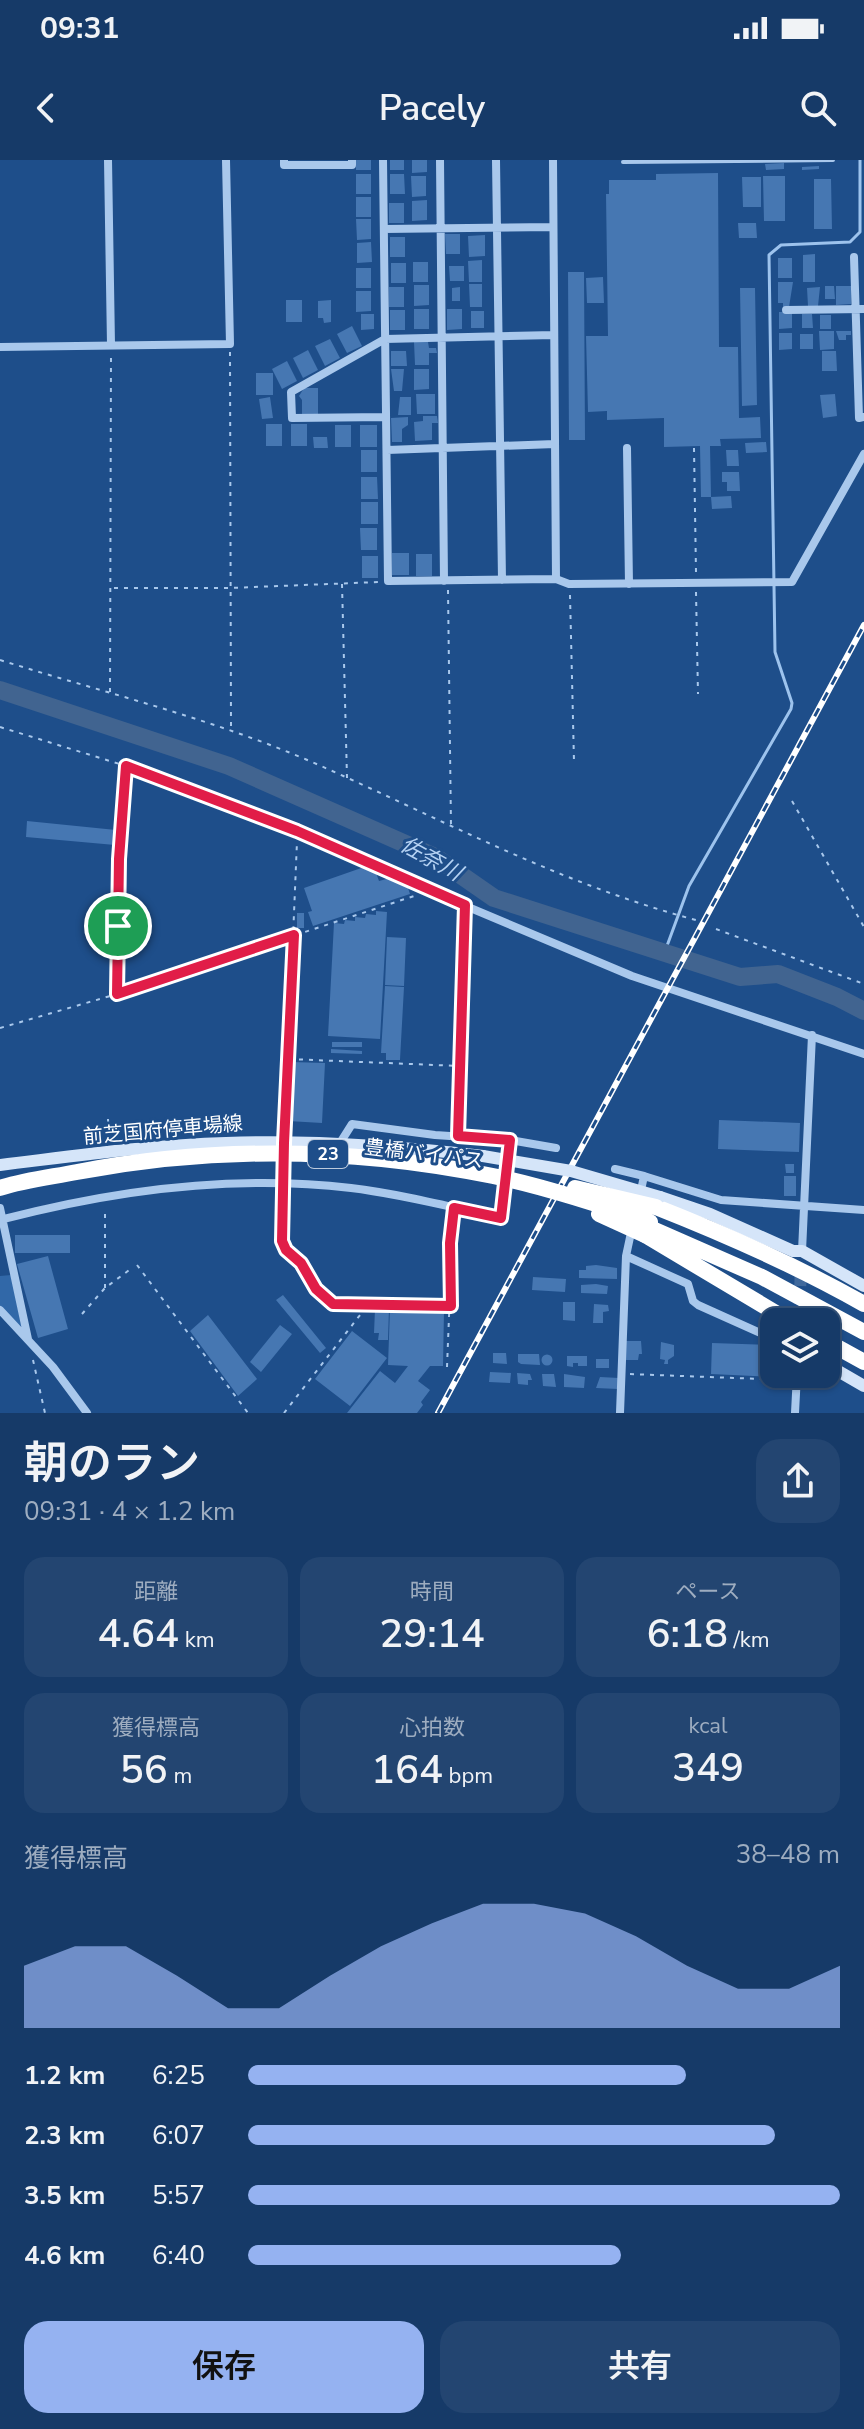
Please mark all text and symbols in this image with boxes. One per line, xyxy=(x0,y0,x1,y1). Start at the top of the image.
text: 09:31 xyxy=(40,8,119,49)
text: Pacely xyxy=(379,84,485,133)
icon: back xyxy=(24,86,68,130)
icon: search xyxy=(796,86,840,130)
water label: 佐奈川 xyxy=(395,830,469,889)
pin xyxy=(84,892,152,960)
icon: arrive xyxy=(96,904,140,948)
street label: 前芝国府停車場線 xyxy=(82,1110,244,1150)
street label: 豊橋バイパス xyxy=(363,1133,485,1175)
road number: 23 xyxy=(308,1140,348,1168)
map controls xyxy=(760,1308,840,1388)
button: layers xyxy=(760,1308,840,1388)
text: 朝のラン xyxy=(24,1434,200,1494)
button: share xyxy=(756,1439,840,1523)
text: 09:31 · 4 × 1.2 km xyxy=(24,1494,235,1529)
text: 距離 xyxy=(134,1577,178,1607)
text: 時間 xyxy=(410,1577,454,1607)
text: ペース xyxy=(676,1577,740,1607)
text: 4.64 xyxy=(98,1607,179,1661)
text: 29:14 xyxy=(379,1607,485,1661)
text: 6:18 xyxy=(646,1607,728,1661)
text: km xyxy=(179,1625,214,1655)
text: /km xyxy=(728,1625,770,1655)
text: kcal xyxy=(689,1711,728,1741)
text: 獲得標高 xyxy=(112,1713,200,1743)
text: 心拍数 xyxy=(399,1713,465,1743)
text: 349 xyxy=(672,1741,744,1795)
text: 56 xyxy=(120,1743,168,1797)
text: 164 xyxy=(371,1743,443,1797)
text: m xyxy=(168,1761,192,1791)
text: bpm xyxy=(443,1761,493,1791)
text: 38–48 m xyxy=(736,1837,840,1872)
text: 獲得標高 xyxy=(24,1841,128,1876)
text: 1.2 km xyxy=(24,2058,105,2093)
text: 6:25 xyxy=(152,2058,205,2093)
text: 2.3 km xyxy=(24,2118,105,2153)
text: 6:07 xyxy=(152,2118,205,2153)
text: 3.5 km xyxy=(24,2178,105,2213)
text: 5:57 xyxy=(152,2178,205,2213)
text: 4.6 km xyxy=(24,2238,105,2273)
text: 6:40 xyxy=(152,2238,205,2273)
button: 保存 xyxy=(24,2321,424,2413)
button: 共有 xyxy=(440,2321,840,2413)

